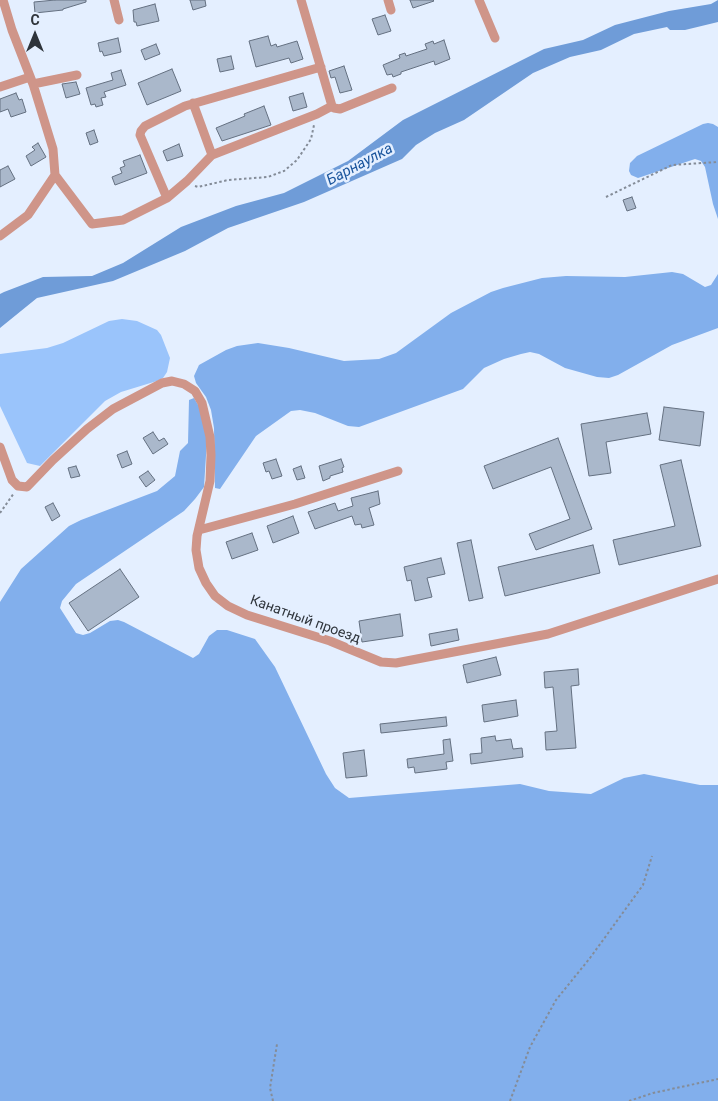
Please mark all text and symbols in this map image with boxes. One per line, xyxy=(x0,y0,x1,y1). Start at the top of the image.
north arrow xyxy=(10,10,60,60)
text: С xyxy=(30,12,40,28)
water label: Барнаулка xyxy=(324,140,396,190)
street label: Канатный проезд xyxy=(247,592,363,648)

